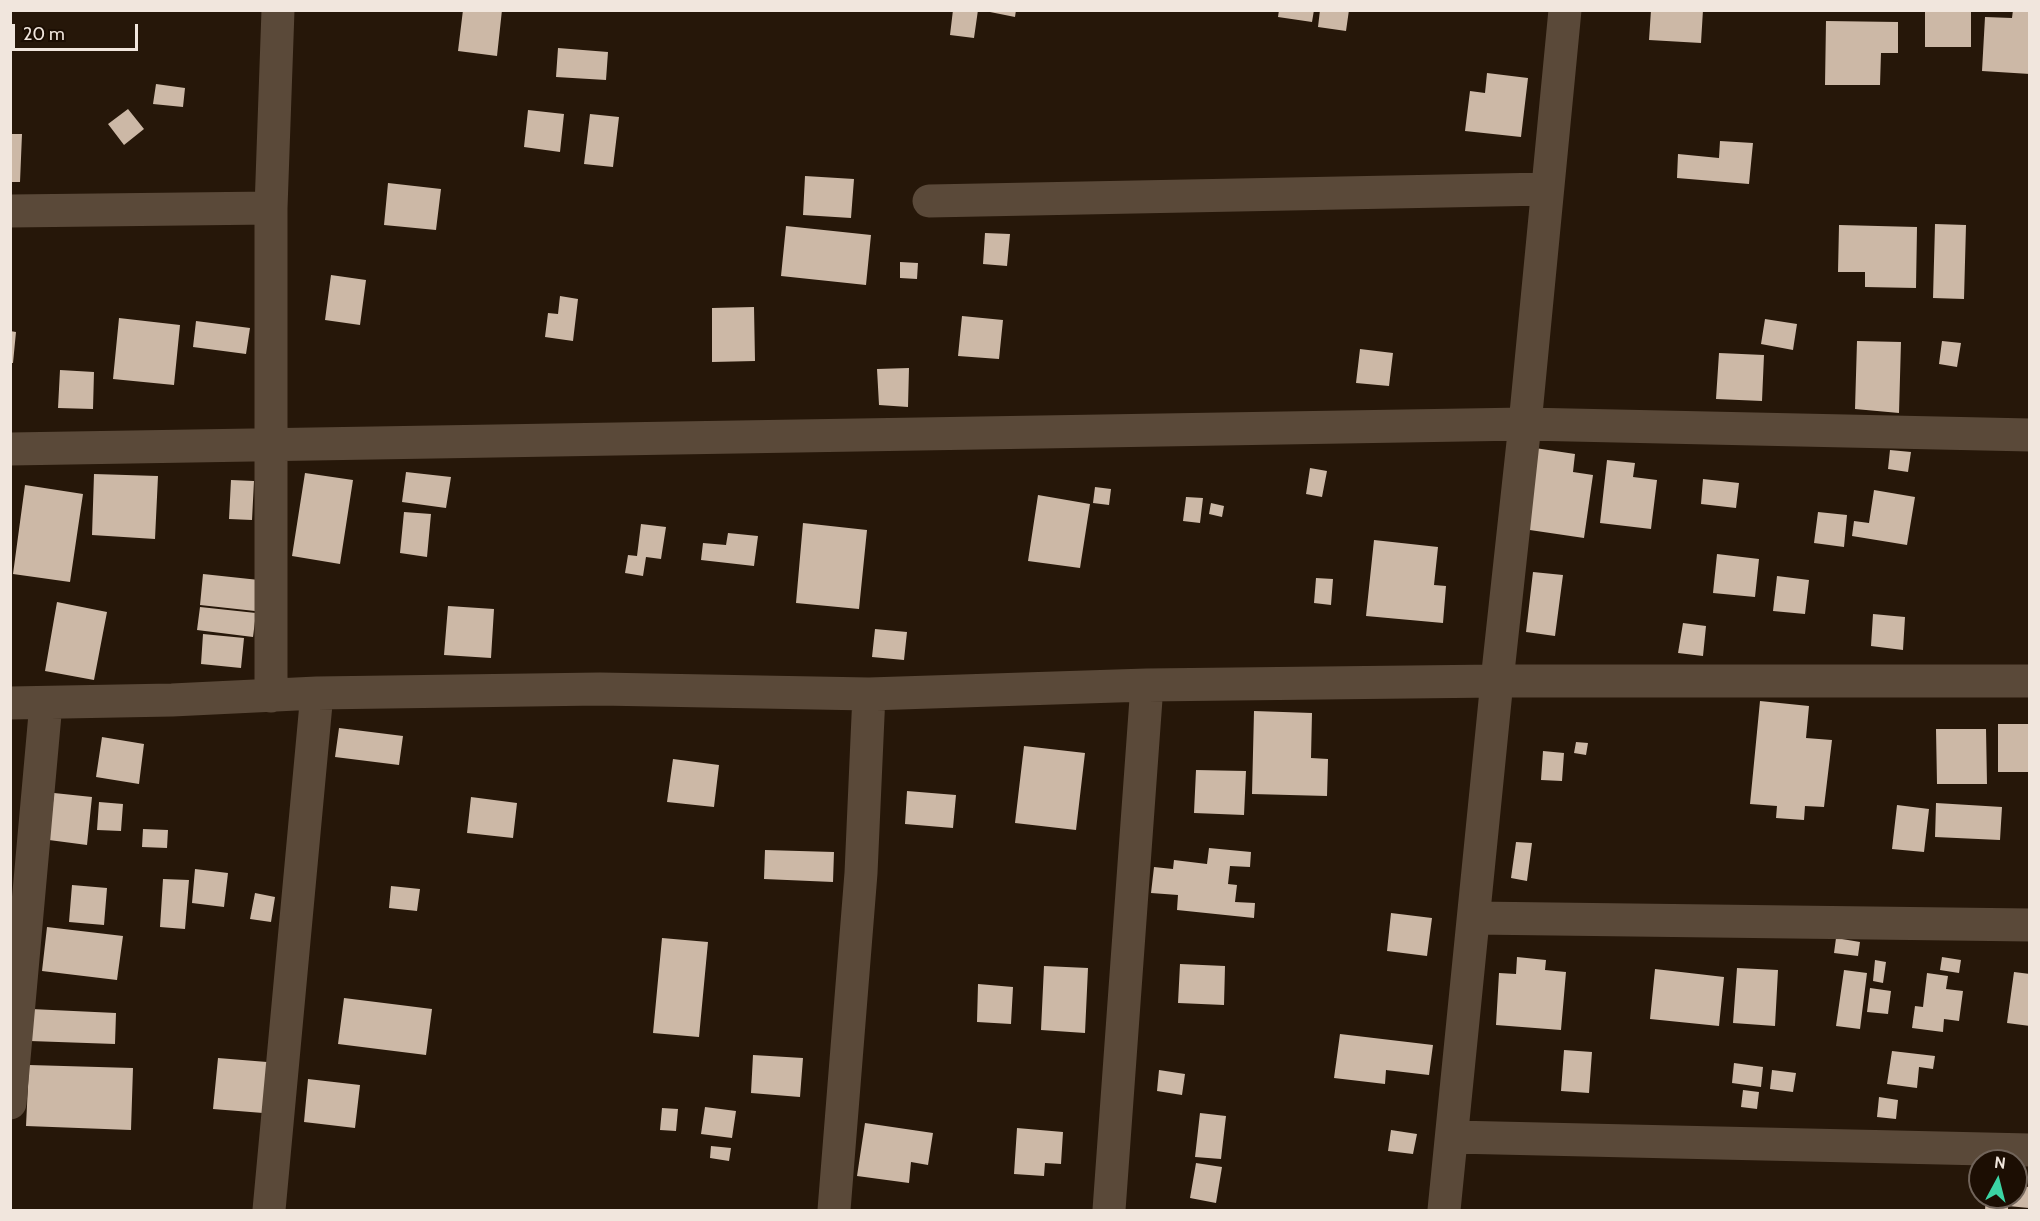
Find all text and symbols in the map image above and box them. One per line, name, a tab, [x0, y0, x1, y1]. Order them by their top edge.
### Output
scale bar	[15, 12, 141, 50]
text: 20 m	[23, 23, 65, 45]
north arrow	[1968, 1149, 2028, 1209]
text: N	[1993, 1153, 2007, 1173]

